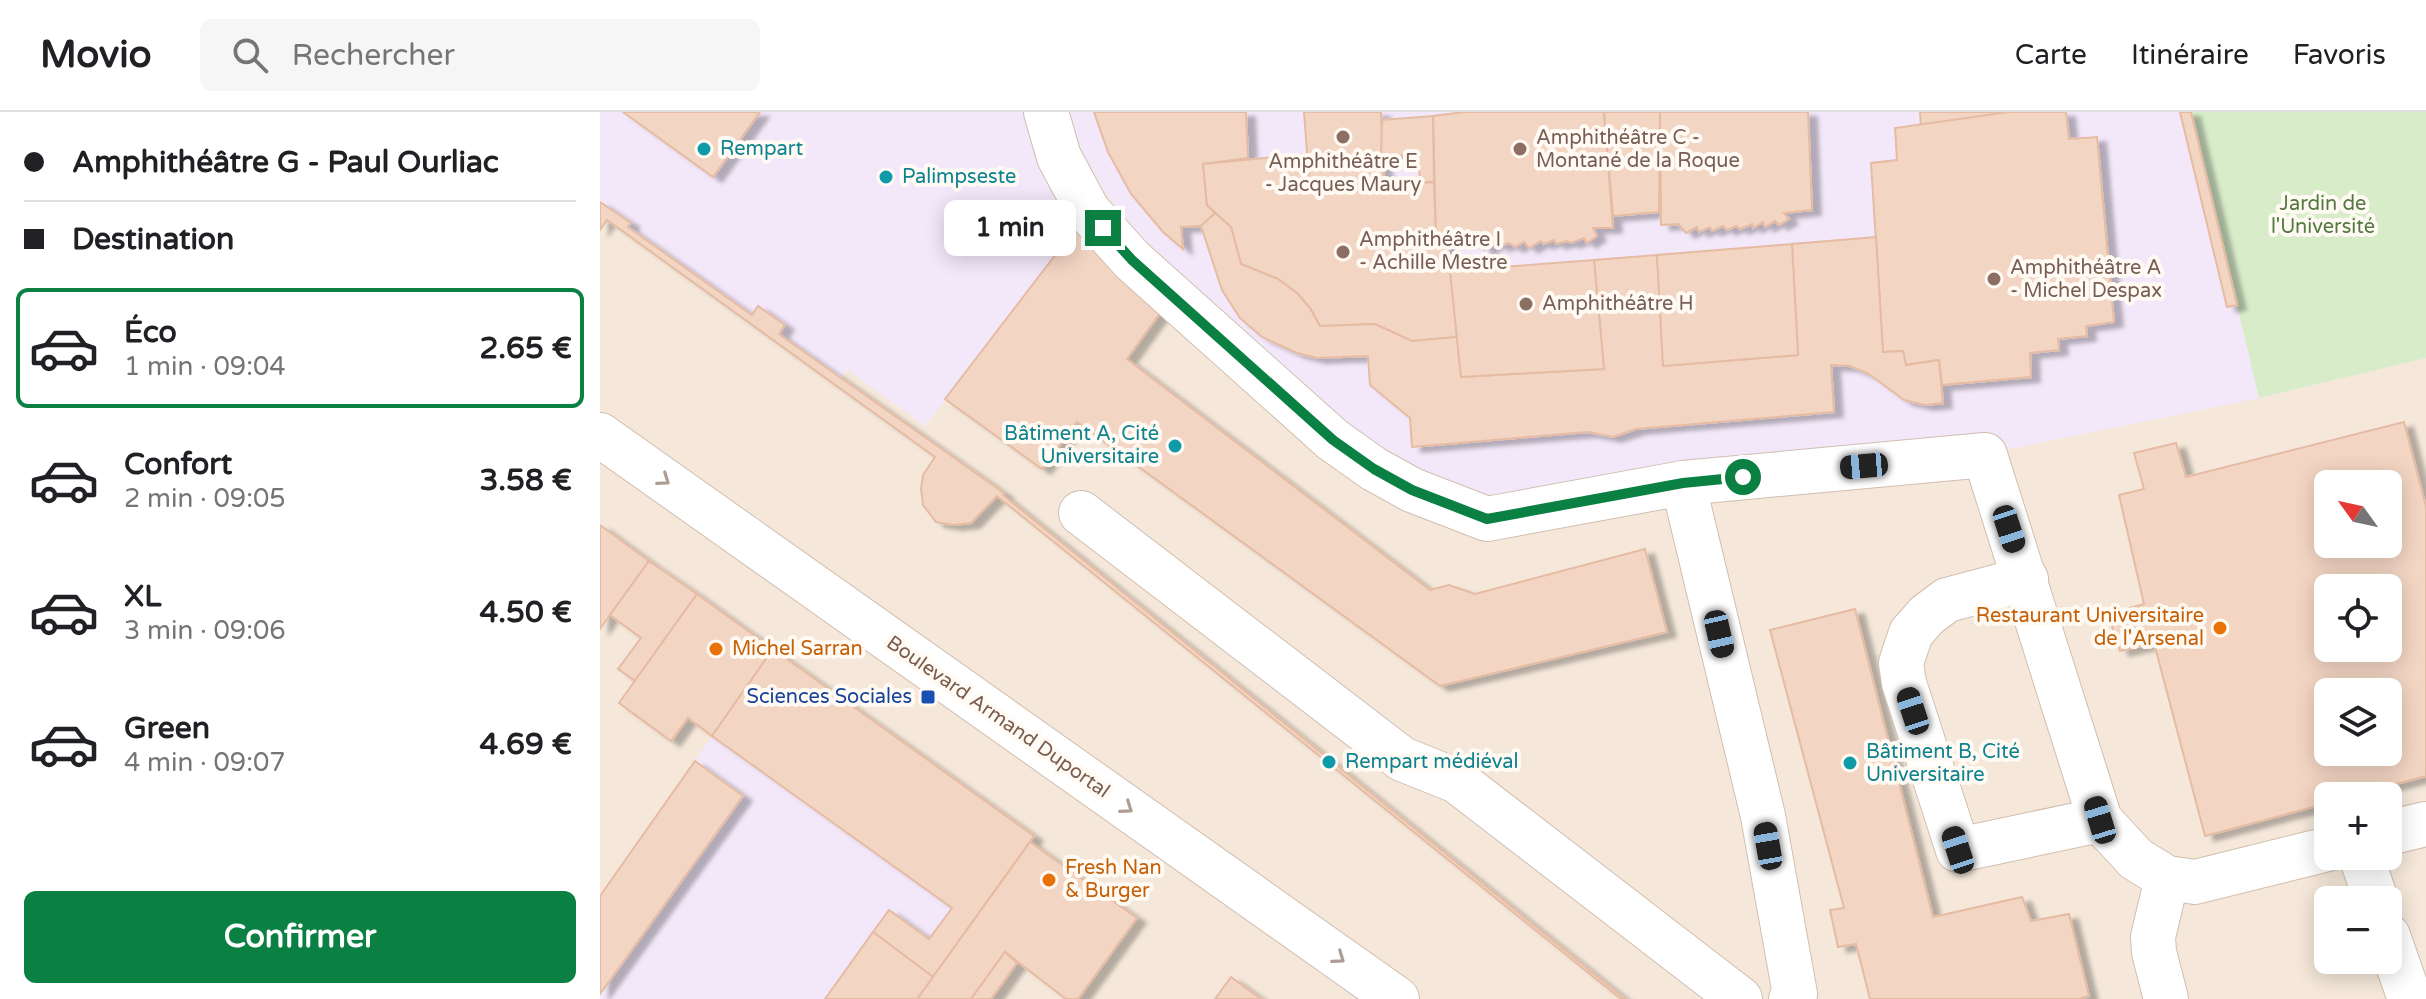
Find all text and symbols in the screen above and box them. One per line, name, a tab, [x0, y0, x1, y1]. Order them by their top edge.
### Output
search box	[200, 19, 760, 91]
text: Movio	[40, 32, 152, 78]
icon: search	[228, 33, 272, 77]
text: Rechercher	[292, 37, 455, 74]
text: Carte	[2015, 38, 2087, 72]
text: Itinéraire	[2131, 38, 2249, 72]
text: Favoris	[2293, 38, 2386, 72]
place label: Amphithéâtre C - Montané de la Roque	[1536, 126, 1740, 173]
marker: Amphithéâtre E - Jacques Maury	[1334, 128, 1352, 146]
place label: Rempart	[720, 137, 803, 161]
marker: Rempart	[695, 140, 713, 158]
marker: Amphithéâtre C - Montané de la Roque	[1511, 140, 1529, 158]
text: Amphithéâtre G - Paul Ourliac	[72, 144, 499, 181]
place label: Amphithéâtre E - Jacques Maury	[1265, 150, 1421, 197]
place label: Palimpseste	[902, 165, 1016, 189]
marker: Palimpseste	[877, 168, 895, 186]
park label: Jardin de l'Université	[2271, 192, 2375, 239]
callout: 1 min	[943, 200, 1075, 256]
route end	[1085, 210, 1121, 246]
text: 1 min	[975, 212, 1045, 243]
text: Destination	[72, 221, 234, 258]
place label: Amphithéâtre I - Achille Mestre	[1359, 228, 1508, 275]
marker: Amphithéâtre I - Achille Mestre	[1334, 243, 1352, 261]
place label: Amphithéâtre A - Michel Despax	[2010, 256, 2162, 303]
marker: Amphithéâtre A - Michel Despax	[1985, 270, 2003, 288]
place label: Amphithéâtre H	[1542, 292, 1694, 316]
marker: Amphithéâtre H	[1517, 295, 1535, 313]
icon: car	[28, 312, 100, 384]
text: Éco	[124, 314, 177, 351]
text: 2.65 €	[479, 330, 572, 367]
text: 1 min · 09:04	[124, 351, 286, 382]
place label: Bâtiment A, Cité Universitaire	[1004, 422, 1159, 469]
marker: Bâtiment A, Cité Universitaire	[1166, 437, 1184, 455]
icon: car	[28, 444, 100, 516]
text: Confort	[124, 446, 232, 483]
car	[1839, 452, 1889, 480]
route start	[1725, 459, 1761, 495]
text: 3.58 €	[479, 462, 572, 499]
one-way arrow	[655, 470, 669, 485]
north arrow	[2314, 470, 2402, 558]
map controls	[2314, 470, 2402, 974]
text: 2 min · 09:05	[124, 483, 286, 514]
car	[1990, 502, 2028, 556]
button: locate	[2314, 574, 2402, 662]
icon: car	[28, 576, 100, 648]
text: XL	[124, 578, 161, 615]
text: 4.50 €	[479, 594, 572, 631]
place label: Restaurant Universitaire de l'Arsenal	[1976, 604, 2204, 651]
car	[1702, 608, 1736, 660]
text: 3 min · 09:06	[124, 615, 286, 646]
marker: Restaurant Universitaire de l'Arsenal	[2211, 619, 2229, 637]
street label: Boulevard Armand Duportal	[882, 631, 1114, 803]
place label: Michel Sarran	[732, 637, 863, 661]
marker: Michel Sarran	[707, 640, 725, 658]
button: layers	[2314, 678, 2402, 766]
car	[1894, 684, 1932, 738]
place label: Sciences Sociales	[747, 685, 912, 709]
marker: Sciences Sociales	[919, 688, 937, 706]
icon: car	[28, 708, 100, 780]
text: Green	[124, 710, 210, 747]
text: 4.69 €	[479, 726, 572, 763]
place label: Bâtiment B, Cité Universitaire	[1866, 740, 2020, 787]
text: 4 min · 09:07	[124, 747, 286, 778]
place label: Rempart médiéval	[1345, 750, 1518, 774]
marker: Rempart médiéval	[1320, 753, 1338, 771]
marker: Bâtiment B, Cité Universitaire	[1841, 754, 1859, 772]
button: +	[2314, 782, 2402, 870]
car	[2082, 794, 2118, 846]
one-way arrow	[1118, 798, 1133, 813]
car	[1752, 820, 1784, 872]
car	[1939, 823, 1977, 877]
place label: Fresh Nan & Burger	[1065, 856, 1162, 903]
marker: Fresh Nan & Burger	[1040, 871, 1058, 889]
button: −	[2314, 886, 2402, 974]
button: Confirmer	[24, 891, 576, 983]
one-way arrow	[1331, 948, 1345, 963]

